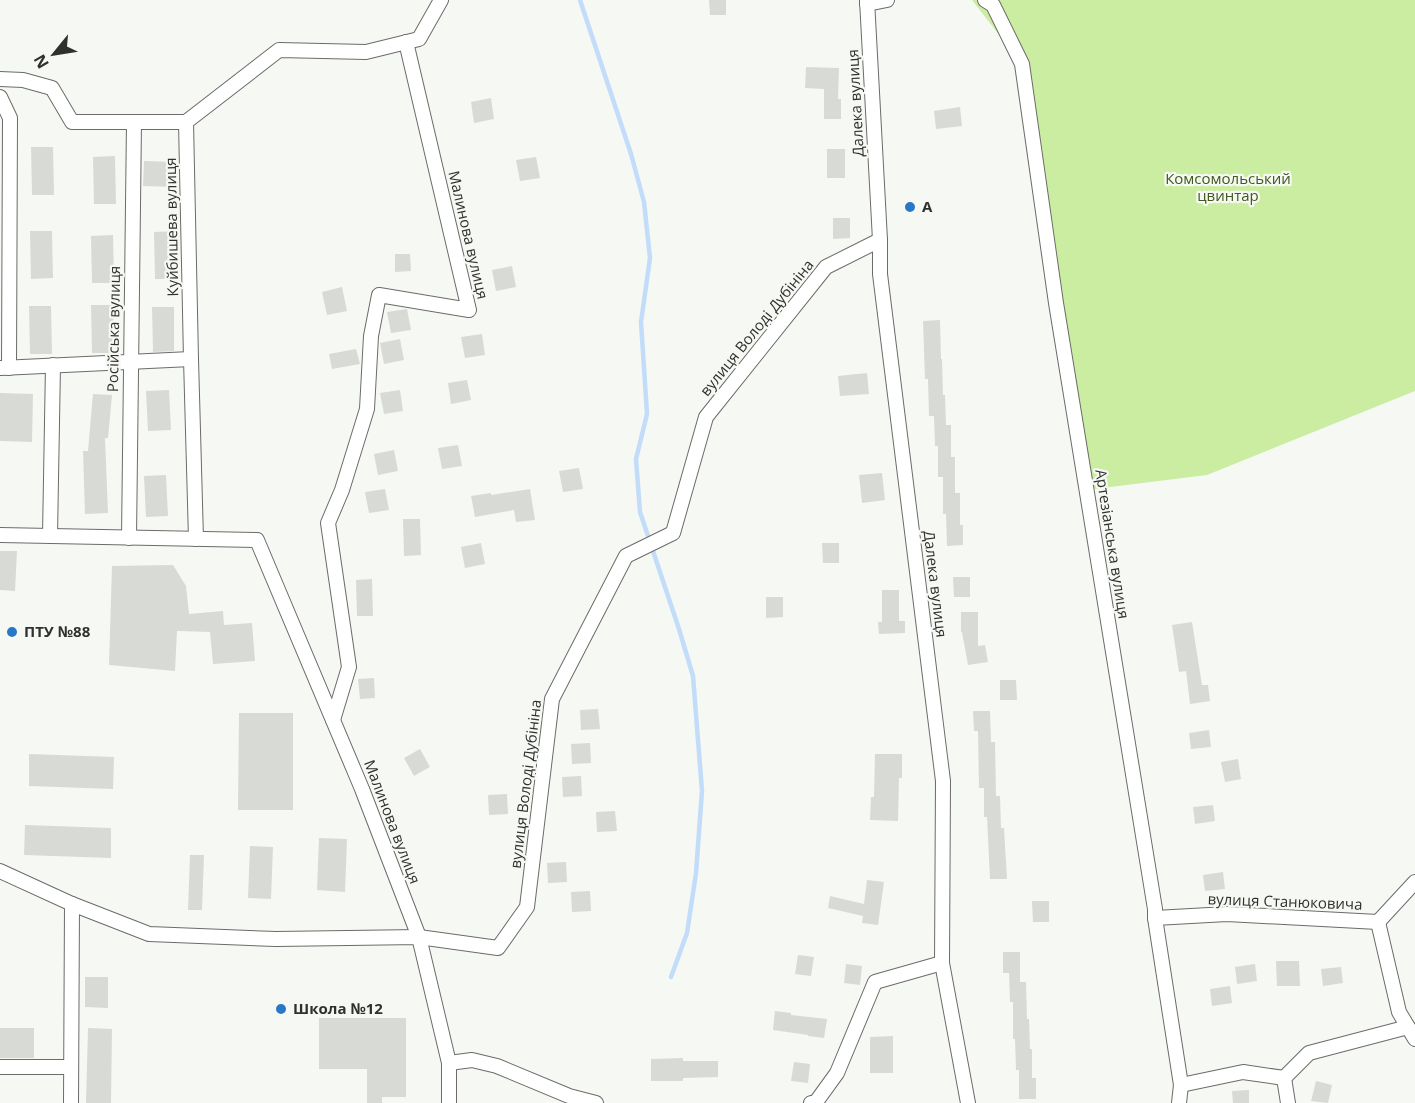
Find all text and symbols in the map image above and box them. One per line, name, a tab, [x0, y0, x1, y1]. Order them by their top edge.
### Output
north arrow	[24, 24, 84, 84]
street label: Далека вулиця	[842, 49, 868, 157]
text: N	[28, 50, 54, 73]
street label: Куйбишева вулиця	[160, 157, 182, 297]
park label: Комсомольський цвинтар	[1165, 168, 1291, 205]
street label: Малинова вулиця	[444, 169, 493, 301]
place label: А	[922, 196, 933, 216]
marker: А	[903, 200, 917, 214]
street label: вулиця Володі Дубініна	[695, 255, 818, 400]
street label: Російська вулиця	[102, 266, 124, 392]
street label: Артезіанська вулиця	[1091, 468, 1135, 620]
street label: Далека вулиця	[920, 529, 952, 638]
place label: ПТУ №88	[24, 621, 91, 641]
marker: ПТУ №88	[5, 625, 19, 639]
street label: вулиця Володі Дубініна	[505, 698, 545, 869]
street label: Малинова вулиця	[360, 757, 426, 886]
street label: вулиця Станюковича	[1207, 888, 1363, 914]
place label: Школа №12	[293, 998, 383, 1018]
marker: Школа №12	[274, 1002, 288, 1016]

